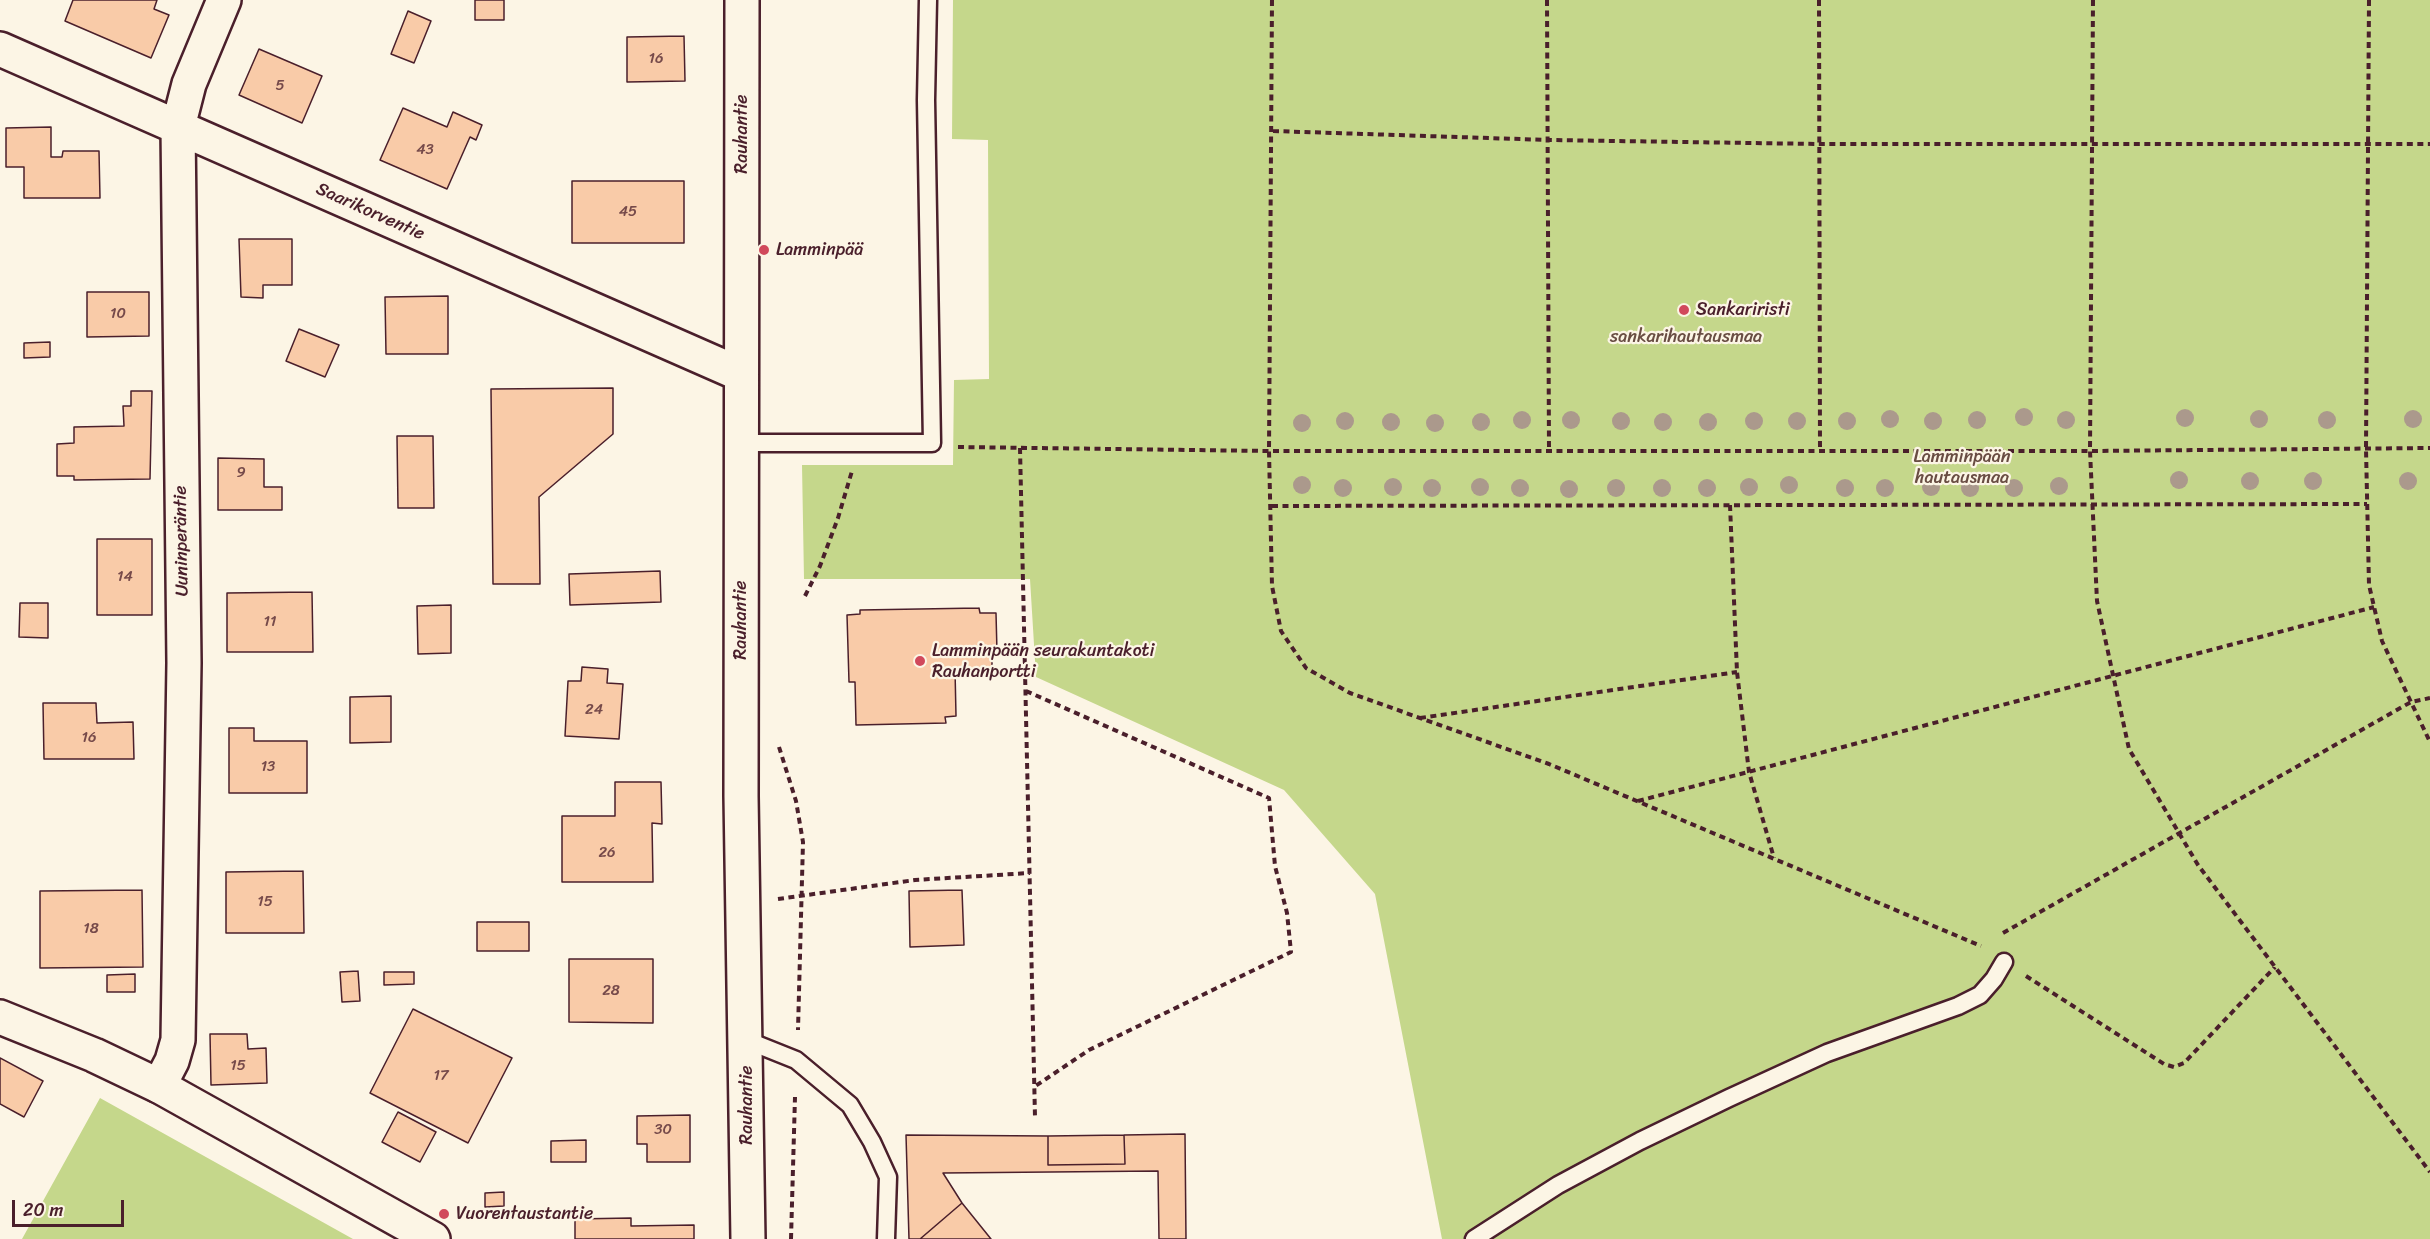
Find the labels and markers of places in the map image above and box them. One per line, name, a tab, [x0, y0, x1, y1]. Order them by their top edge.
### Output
place label: Lamminpää	[776, 239, 863, 261]
marker: Lamminpää	[757, 243, 771, 257]
place label: Sankariristi	[1696, 299, 1790, 321]
marker: Sankariristi	[1677, 303, 1691, 317]
place label: Lamminpään seurakuntakoti Rauhanportti	[932, 640, 1154, 682]
marker: Lamminpään seurakuntakoti Rauhanportti	[913, 654, 927, 668]
place label: Vuorentaustantie	[456, 1203, 593, 1225]
marker: Vuorentaustantie	[437, 1207, 451, 1221]

